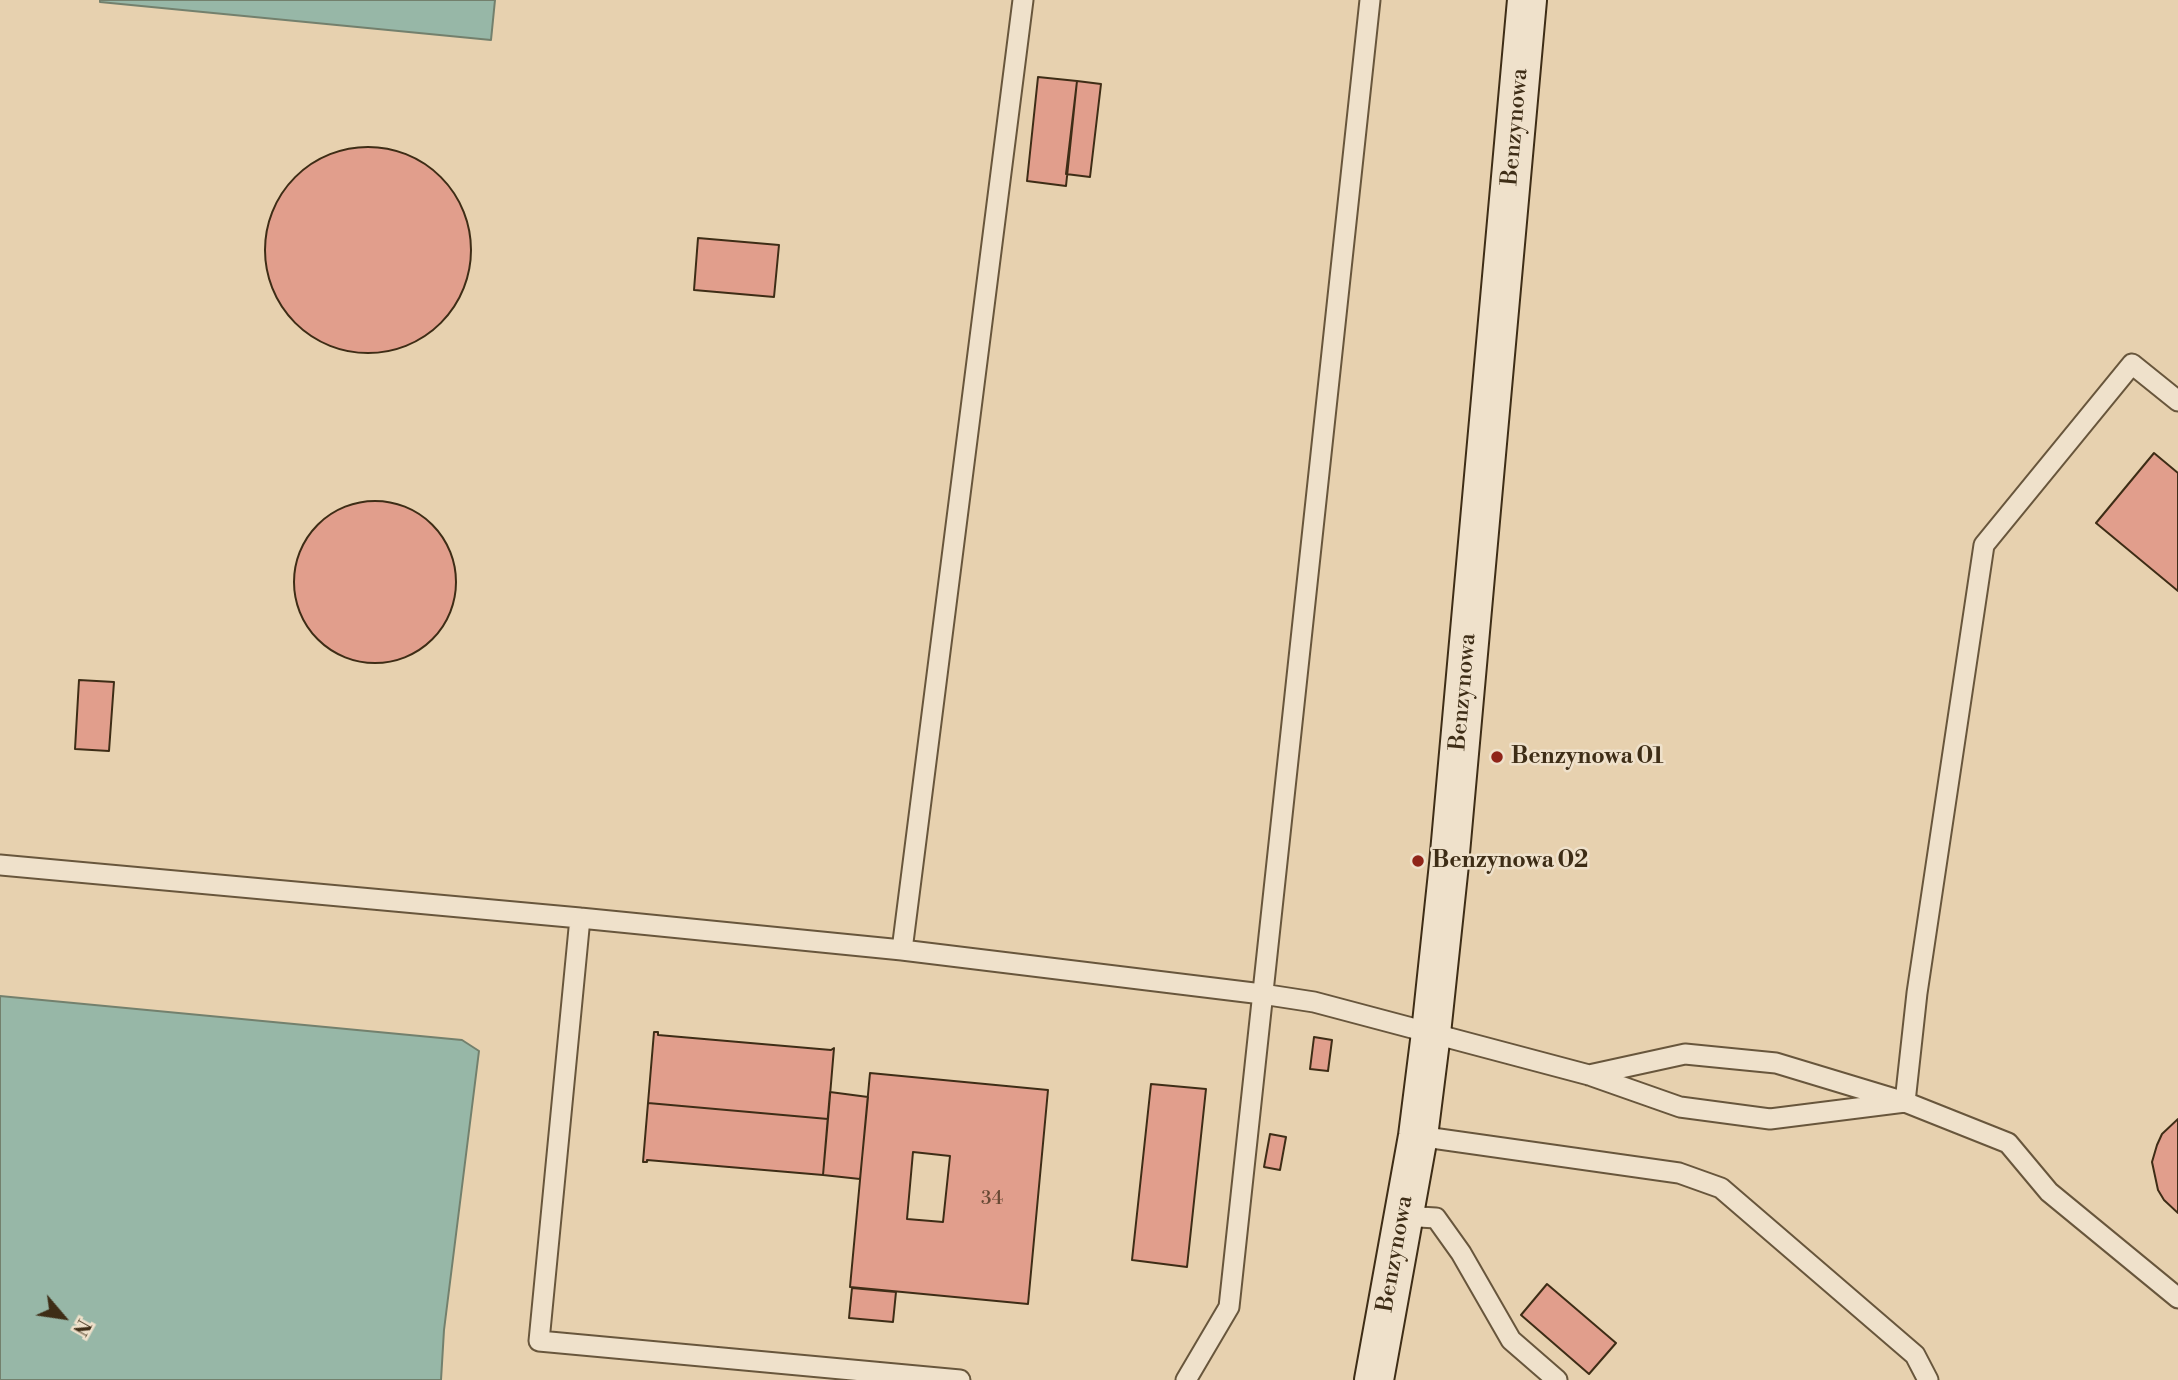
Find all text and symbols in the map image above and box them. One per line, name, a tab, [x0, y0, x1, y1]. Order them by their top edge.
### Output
street label: Benzynowa	[1497, 67, 1535, 187]
street label: Benzynowa	[1445, 632, 1483, 752]
place label: Benzynowa 01	[1511, 743, 1664, 771]
marker: Benzynowa 01	[1489, 749, 1505, 765]
place label: Benzynowa 02	[1432, 847, 1588, 875]
marker: Benzynowa 02	[1410, 853, 1426, 869]
house number: 34	[981, 1188, 1003, 1210]
street label: Benzynowa	[1372, 1194, 1420, 1314]
north arrow	[28, 1282, 98, 1352]
text: N	[67, 1315, 96, 1340]

